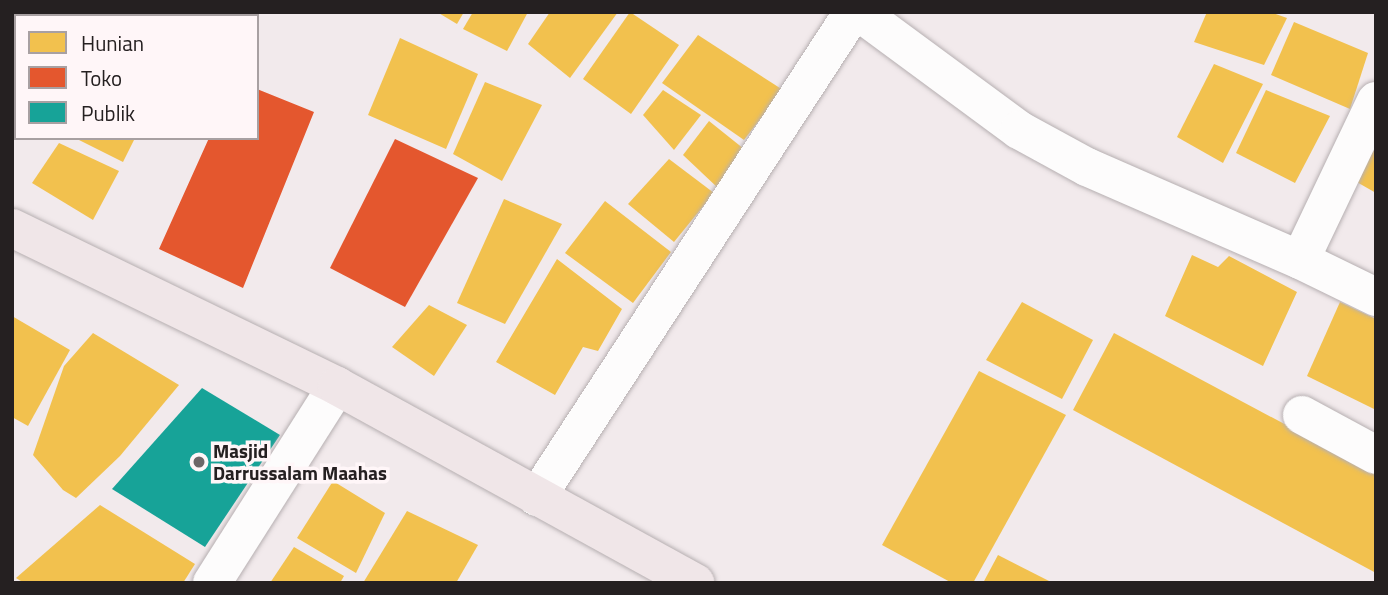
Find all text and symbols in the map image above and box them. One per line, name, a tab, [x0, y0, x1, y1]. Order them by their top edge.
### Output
legend	[14, 14, 259, 140]
text: Hunian	[81, 27, 144, 59]
text: Toko	[81, 62, 122, 94]
text: Publik	[81, 97, 135, 129]
place label: Masjid Darrussalam Maahas	[213, 440, 387, 484]
marker: Masjid Darrussalam Maahas	[191, 454, 207, 470]

